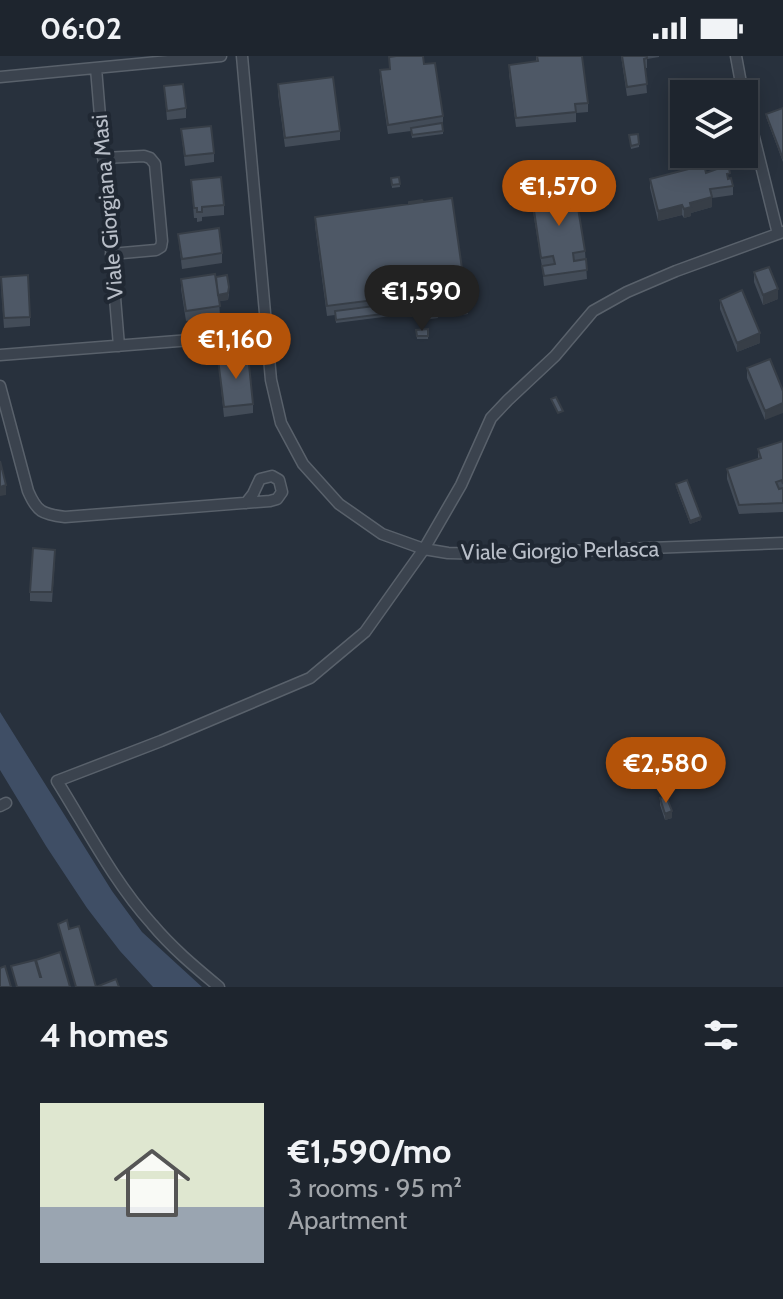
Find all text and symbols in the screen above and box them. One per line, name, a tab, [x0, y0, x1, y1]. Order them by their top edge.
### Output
text: 06:02	[40, 10, 122, 47]
map controls	[670, 80, 758, 168]
button: layers	[670, 80, 758, 168]
street label: Viale Giorgiana Masi	[86, 113, 129, 301]
pin: €1,570	[494, 160, 624, 228]
text: €1,570	[520, 170, 598, 202]
pin: €1,590	[357, 265, 487, 333]
text: €1,590	[382, 275, 462, 307]
pin: €1,160	[171, 313, 301, 381]
text: €1,160	[199, 323, 273, 355]
street label: Viale Giorgio Perlasca	[461, 535, 660, 566]
pin: €2,580	[601, 737, 731, 805]
text: €2,580	[624, 747, 708, 779]
icon: filters	[699, 1013, 743, 1057]
text: 4 homes	[40, 1014, 168, 1056]
text: €1,590/mo	[288, 1130, 451, 1172]
icon: home	[104, 1135, 200, 1231]
text: 3 rooms · 95 m²	[288, 1172, 462, 1204]
text: Apartment	[288, 1204, 407, 1236]

